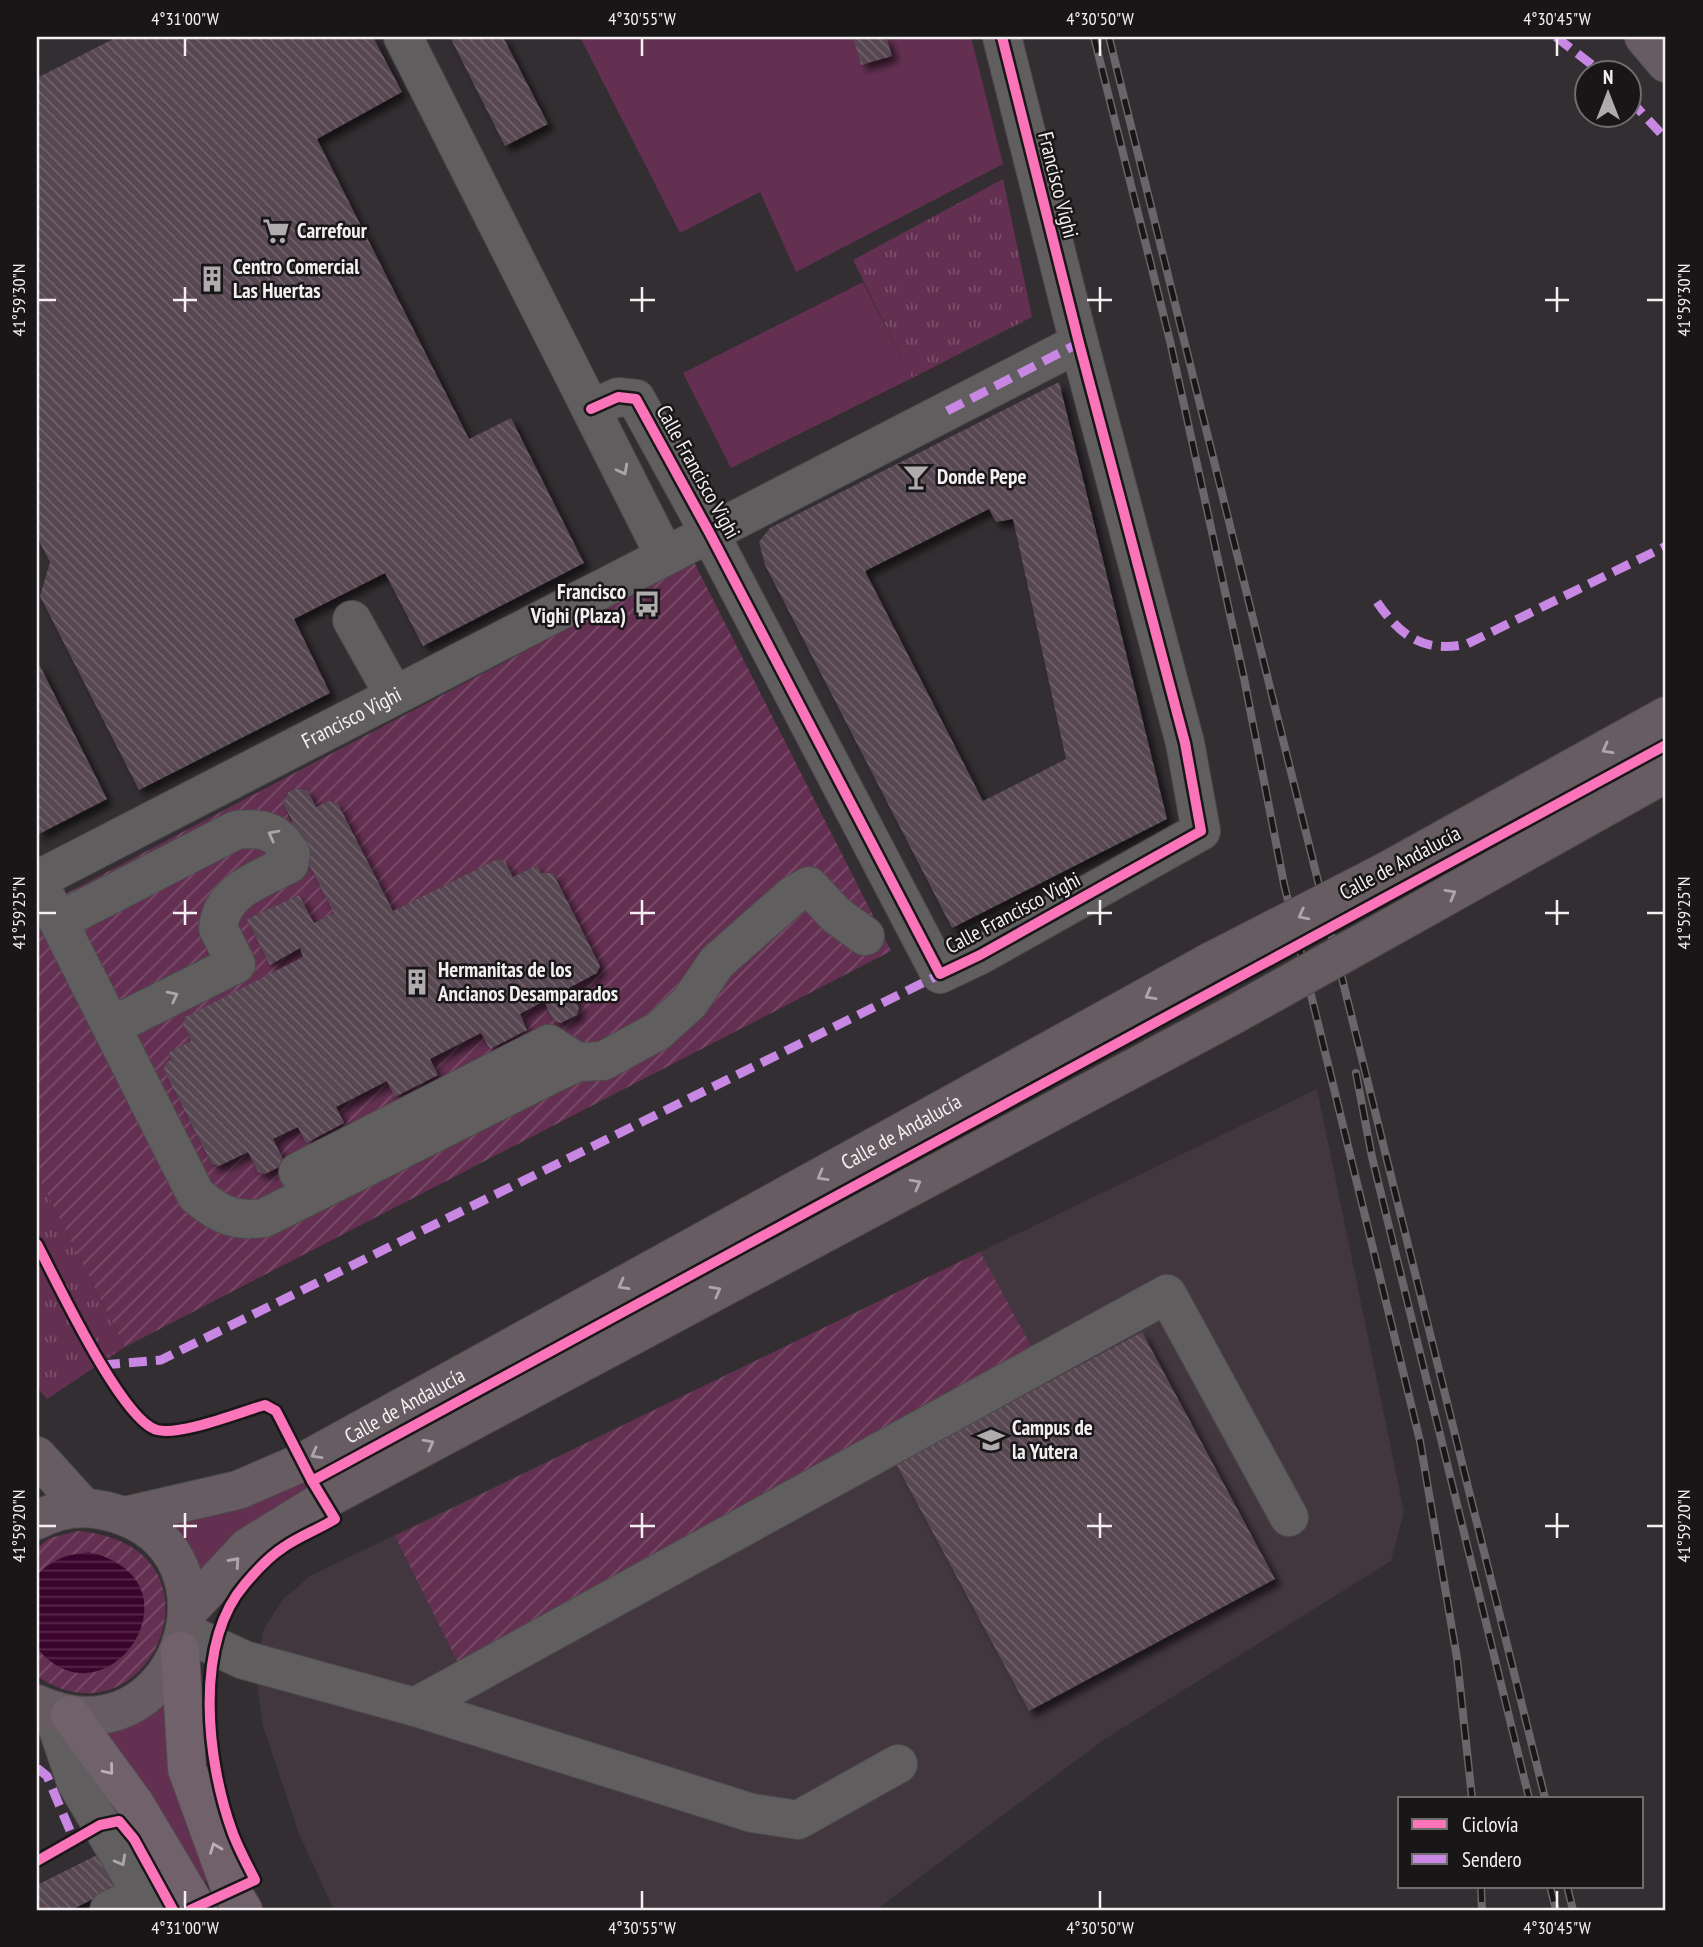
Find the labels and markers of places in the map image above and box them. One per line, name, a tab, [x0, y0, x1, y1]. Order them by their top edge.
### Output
supermarket icon: Carrefour	[261, 216, 291, 246]
place label: Carrefour	[297, 217, 368, 244]
place label: Centro Comercial Las Huertas	[233, 253, 360, 304]
building icon: Centro Comercial Las Huertas	[197, 264, 227, 294]
bar icon: Donde Pepe	[901, 462, 931, 492]
place label: Donde Pepe	[937, 463, 1026, 490]
place label: Francisco Vighi (Plaza)	[530, 578, 626, 629]
bus stop icon: Francisco Vighi (Plaza)	[632, 589, 662, 619]
place label: Hermanitas de los Ancianos Desamparados	[437, 956, 618, 1007]
building icon: Hermanitas de los Ancianos Desamparados	[402, 967, 432, 997]
place label: Campus de la Yutera	[1012, 1414, 1093, 1465]
school or university icon: Campus de la Yutera	[976, 1425, 1006, 1455]

